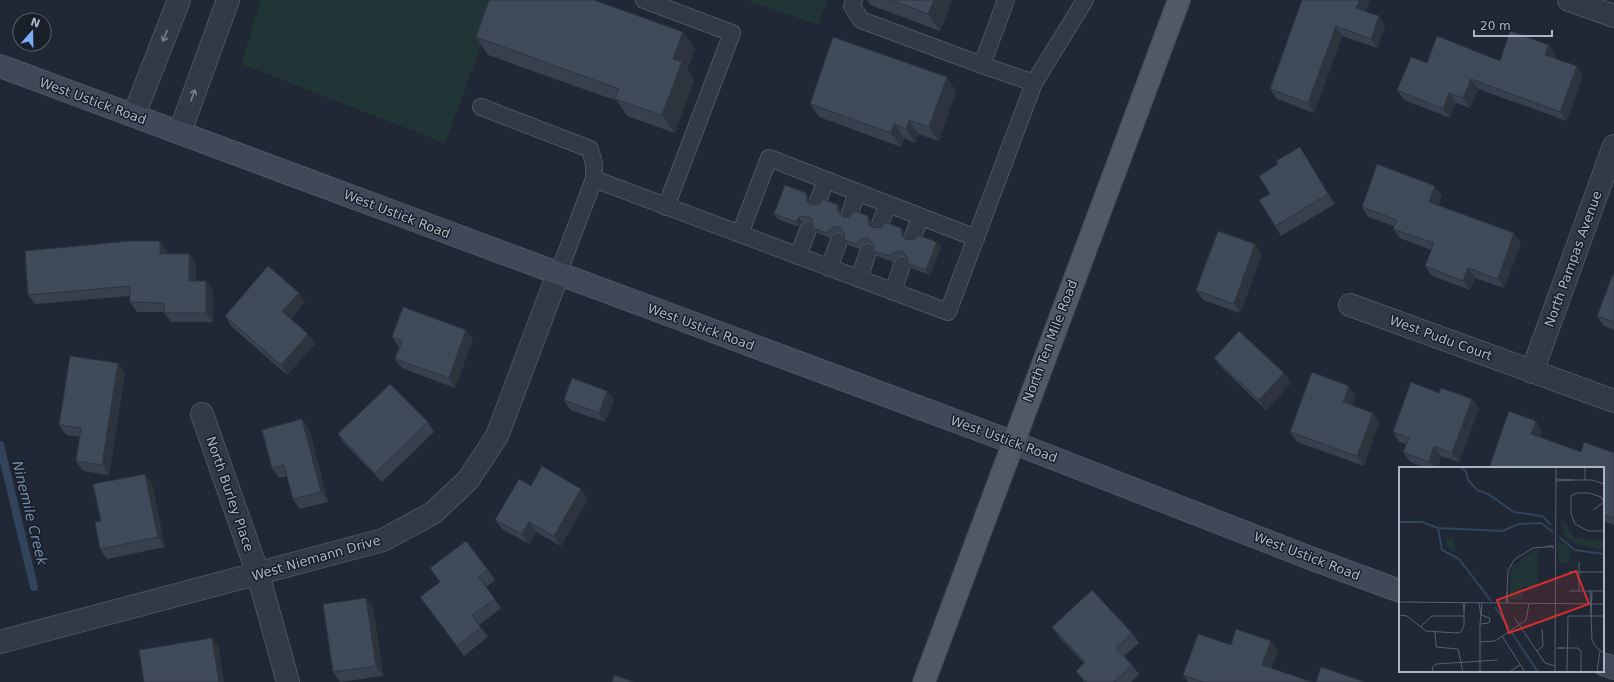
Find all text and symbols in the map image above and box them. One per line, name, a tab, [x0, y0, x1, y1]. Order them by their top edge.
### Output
north arrow	[12, 12, 52, 52]
scale bar	[1474, 12, 1552, 38]
text: N	[29, 15, 42, 31]
text: 20 m	[1480, 19, 1511, 33]
one-way arrow	[160, 30, 168, 42]
street label: West Ustick Road	[38, 75, 148, 127]
one-way arrow	[190, 89, 197, 102]
street label: West Ustick Road	[342, 187, 452, 241]
street label: North Pampas Avenue	[1541, 189, 1605, 329]
street label: North Ten Mile Road	[1020, 278, 1080, 404]
street label: West Ustick Road	[646, 301, 756, 353]
street label: West Pudu Court	[1388, 312, 1494, 364]
street label: West Ustick Road	[949, 413, 1059, 465]
street label: North Burley Place	[203, 434, 257, 554]
water label: Ninemile Creek	[9, 459, 51, 568]
inset map	[1399, 467, 1604, 672]
street label: West Ustick Road	[1252, 529, 1362, 583]
street label: West Niemann Drive	[250, 532, 382, 584]

